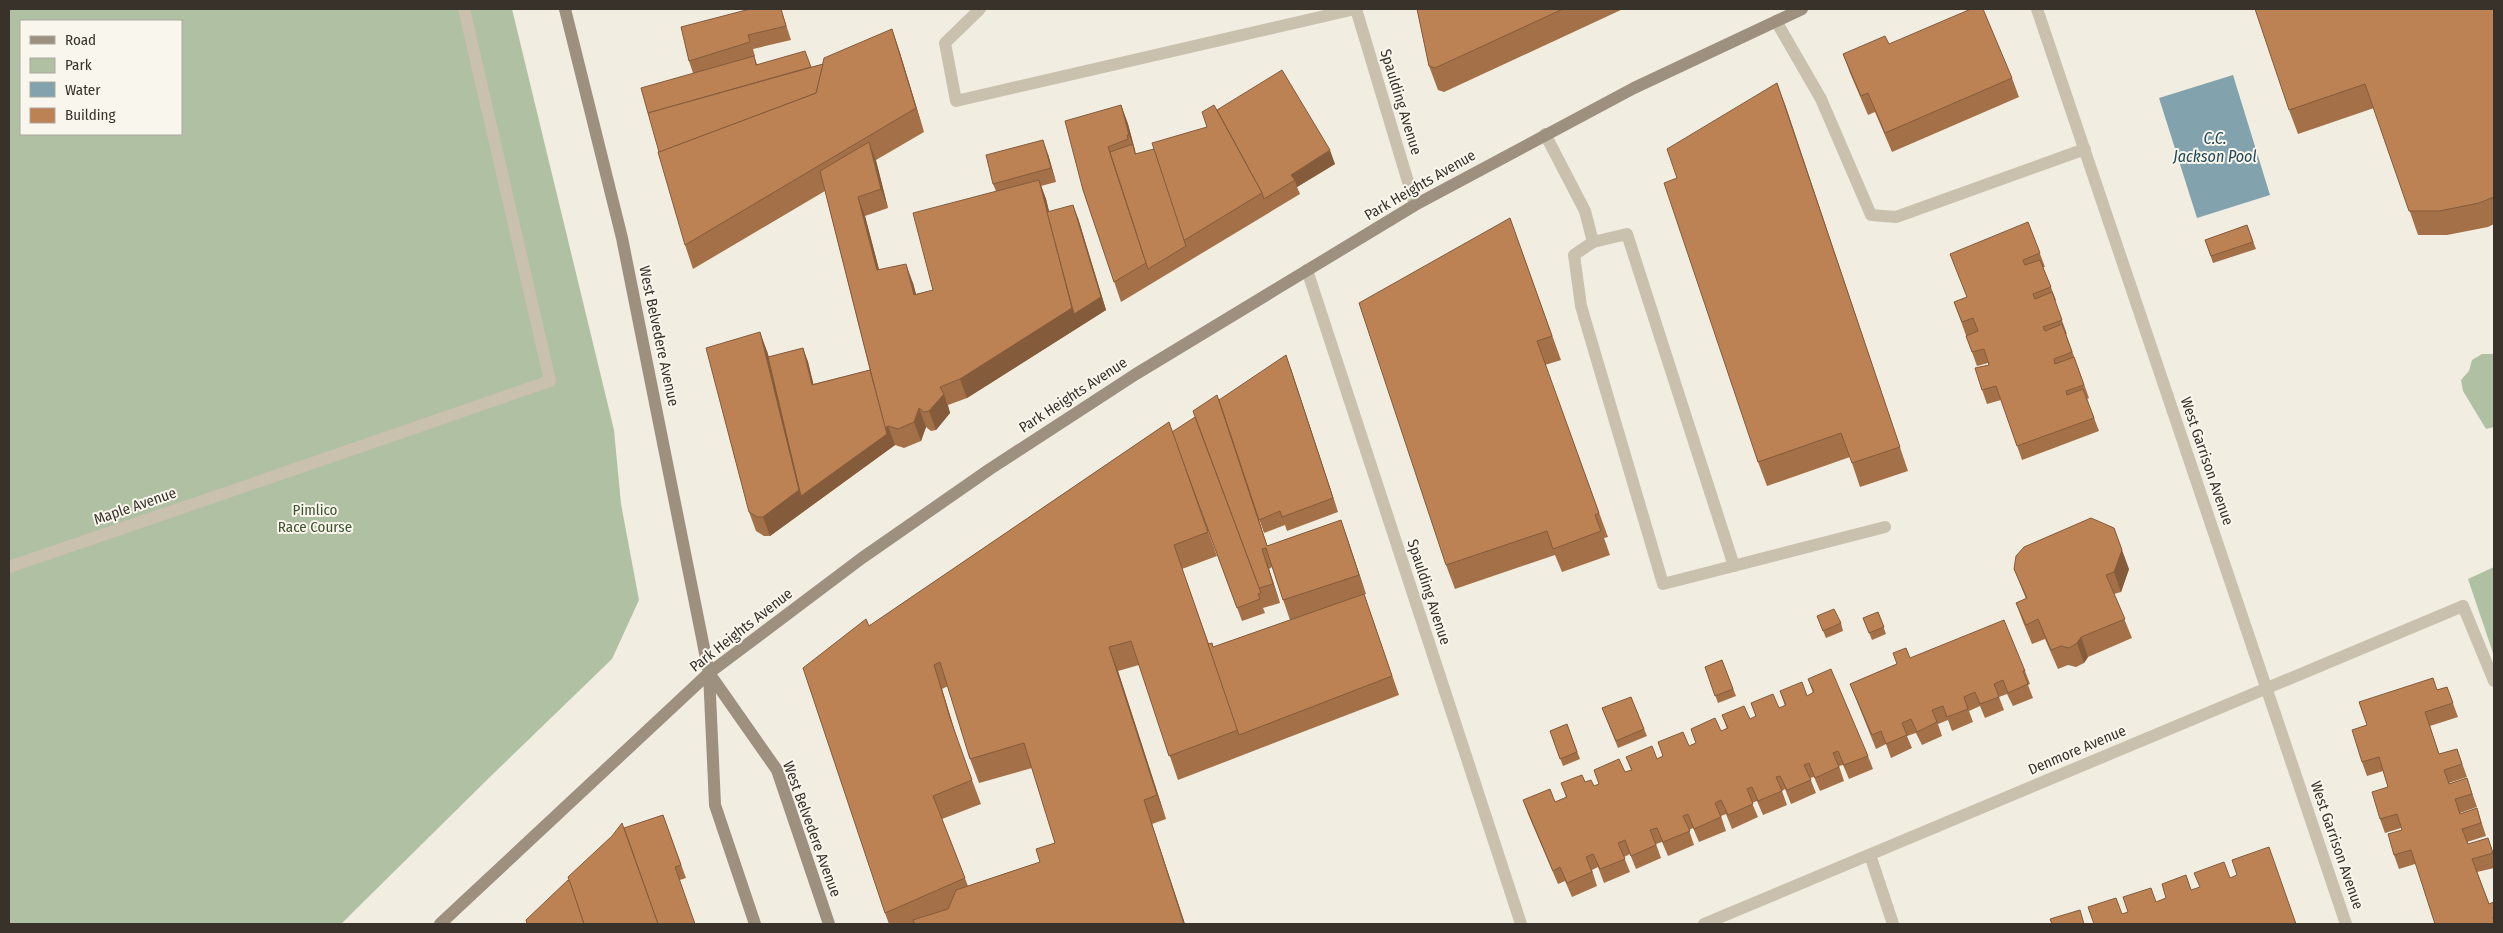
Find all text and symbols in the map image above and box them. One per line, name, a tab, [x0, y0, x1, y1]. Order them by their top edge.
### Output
legend	[20, 20, 182, 135]
text: Road	[65, 31, 96, 49]
street label: Spaulding Avenue	[1376, 47, 1426, 157]
text: Park	[65, 56, 92, 74]
text: Water	[65, 81, 101, 99]
text: Building	[65, 106, 116, 124]
water label: C.C. Jackson Pool	[2172, 129, 2257, 166]
street label: Park Heights Avenue	[1361, 146, 1479, 224]
street label: West Belvedere Avenue	[635, 264, 683, 408]
street label: Park Heights Avenue	[1016, 353, 1130, 437]
street label: West Garrison Avenue	[2177, 395, 2237, 527]
street label: Maple Avenue	[91, 484, 179, 528]
park label: Pimlico Race Course	[278, 501, 352, 536]
street label: Spaulding Avenue	[1403, 537, 1455, 647]
street label: Park Heights Avenue	[686, 584, 796, 676]
street label: Denmore Avenue	[2025, 721, 2129, 779]
street label: West Belvedere Avenue	[779, 759, 845, 899]
street label: West Garrison Avenue	[2307, 779, 2367, 911]

